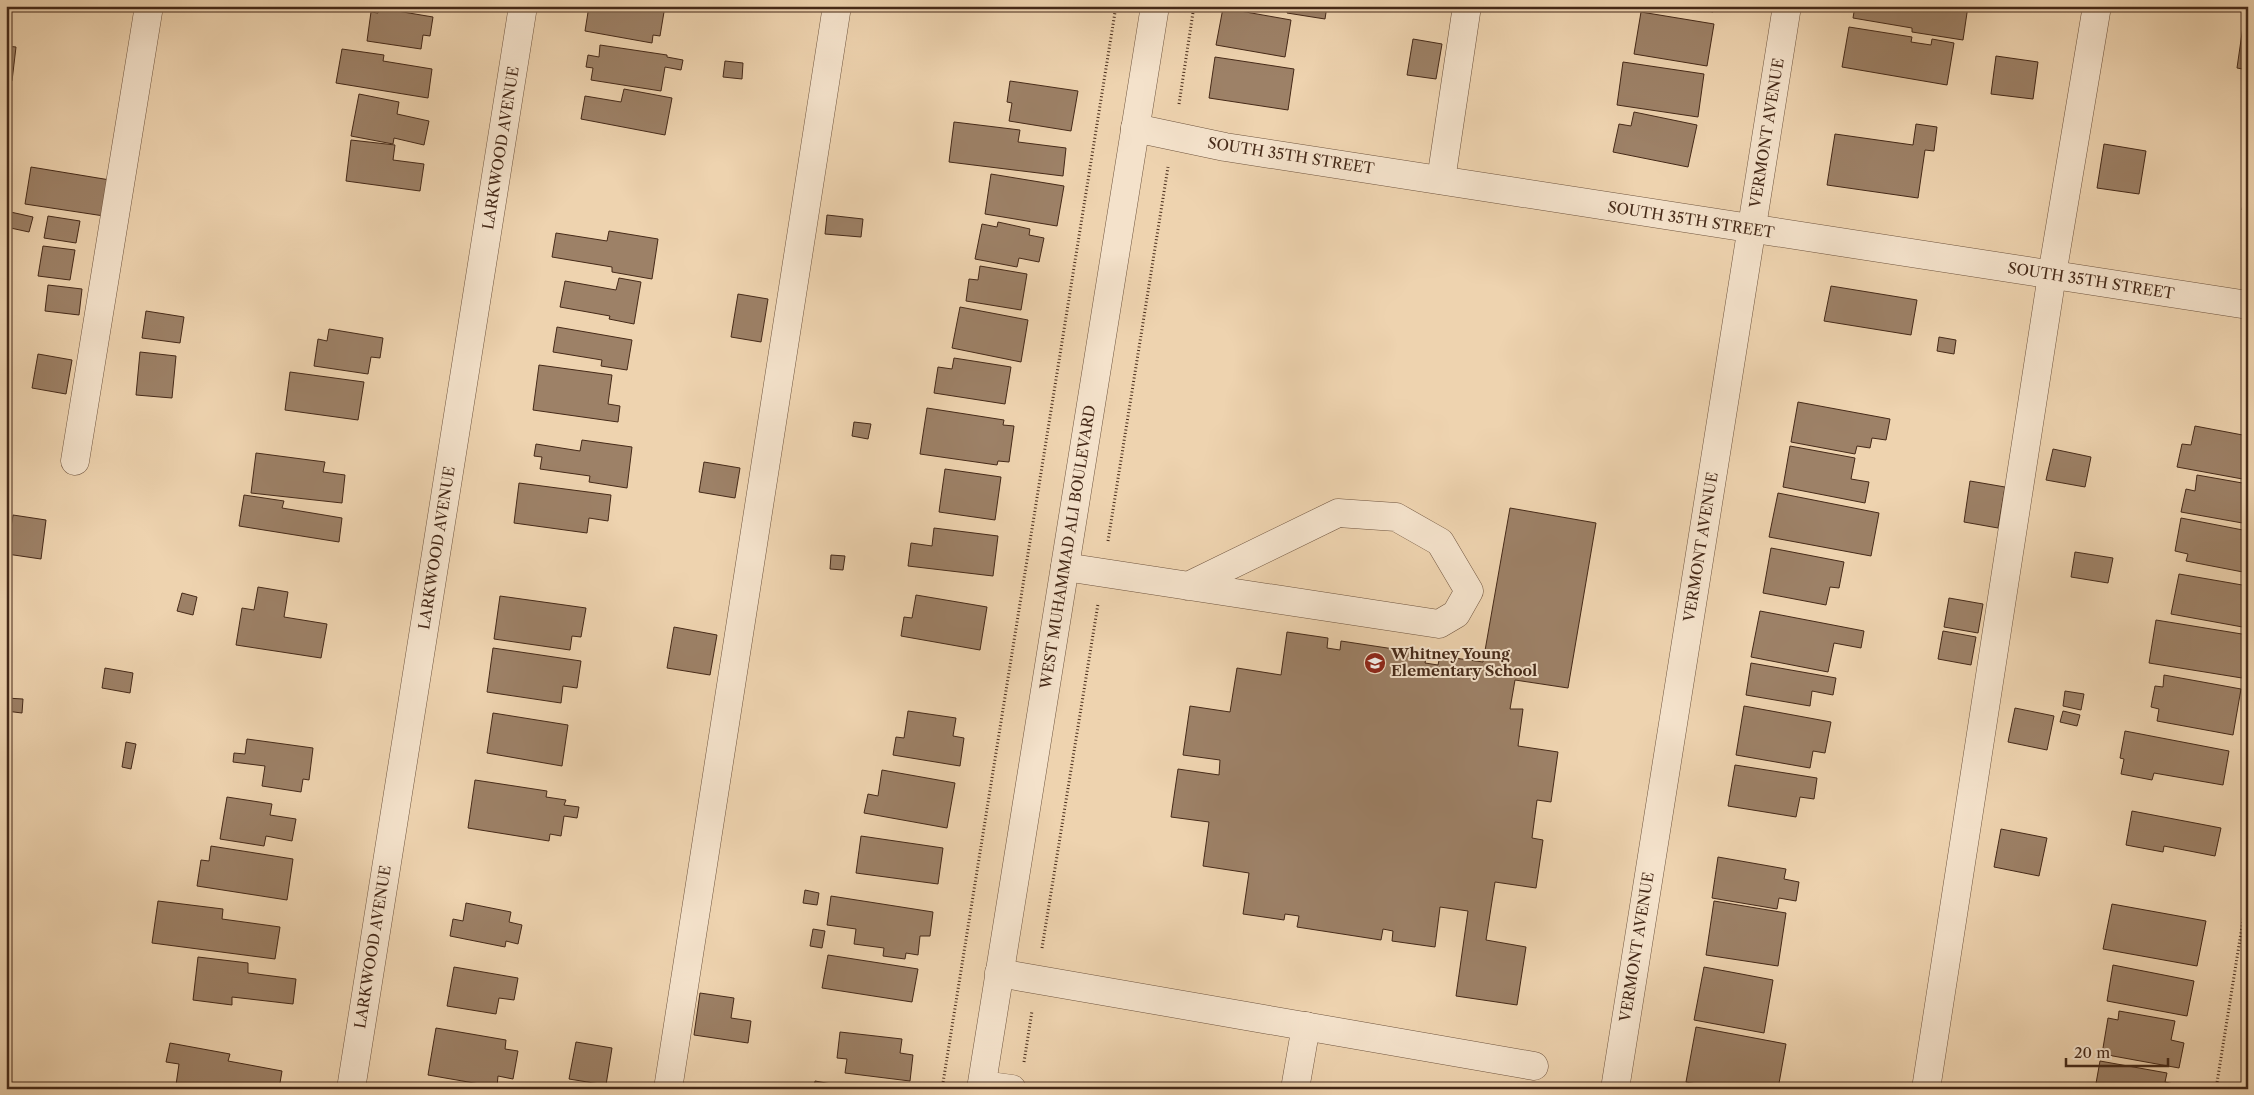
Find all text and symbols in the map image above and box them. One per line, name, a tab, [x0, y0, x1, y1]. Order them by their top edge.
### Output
street label: VERMONT AVENUE	[1745, 57, 1788, 210]
street label: LARKWOOD AVENUE	[478, 65, 523, 231]
street label: SOUTH 35TH STREET	[1206, 133, 1377, 178]
street label: SOUTH 35TH STREET	[1606, 197, 1777, 242]
street label: SOUTH 35TH STREET	[2006, 258, 2177, 303]
street label: WEST MUHAMMAD ALI BOULEVARD	[1035, 404, 1099, 691]
street label: LARKWOOD AVENUE	[414, 465, 459, 631]
street label: VERMONT AVENUE	[1679, 471, 1722, 624]
place label: Whitney Young Elementary School	[1390, 644, 1537, 680]
school or university icon: Whitney Young Elementary School	[1363, 651, 1387, 675]
street label: LARKWOOD AVENUE	[350, 864, 395, 1030]
street label: VERMONT AVENUE	[1615, 871, 1658, 1024]
scale bar	[2066, 1035, 2169, 1067]
text: 20 m	[2074, 1043, 2110, 1062]

